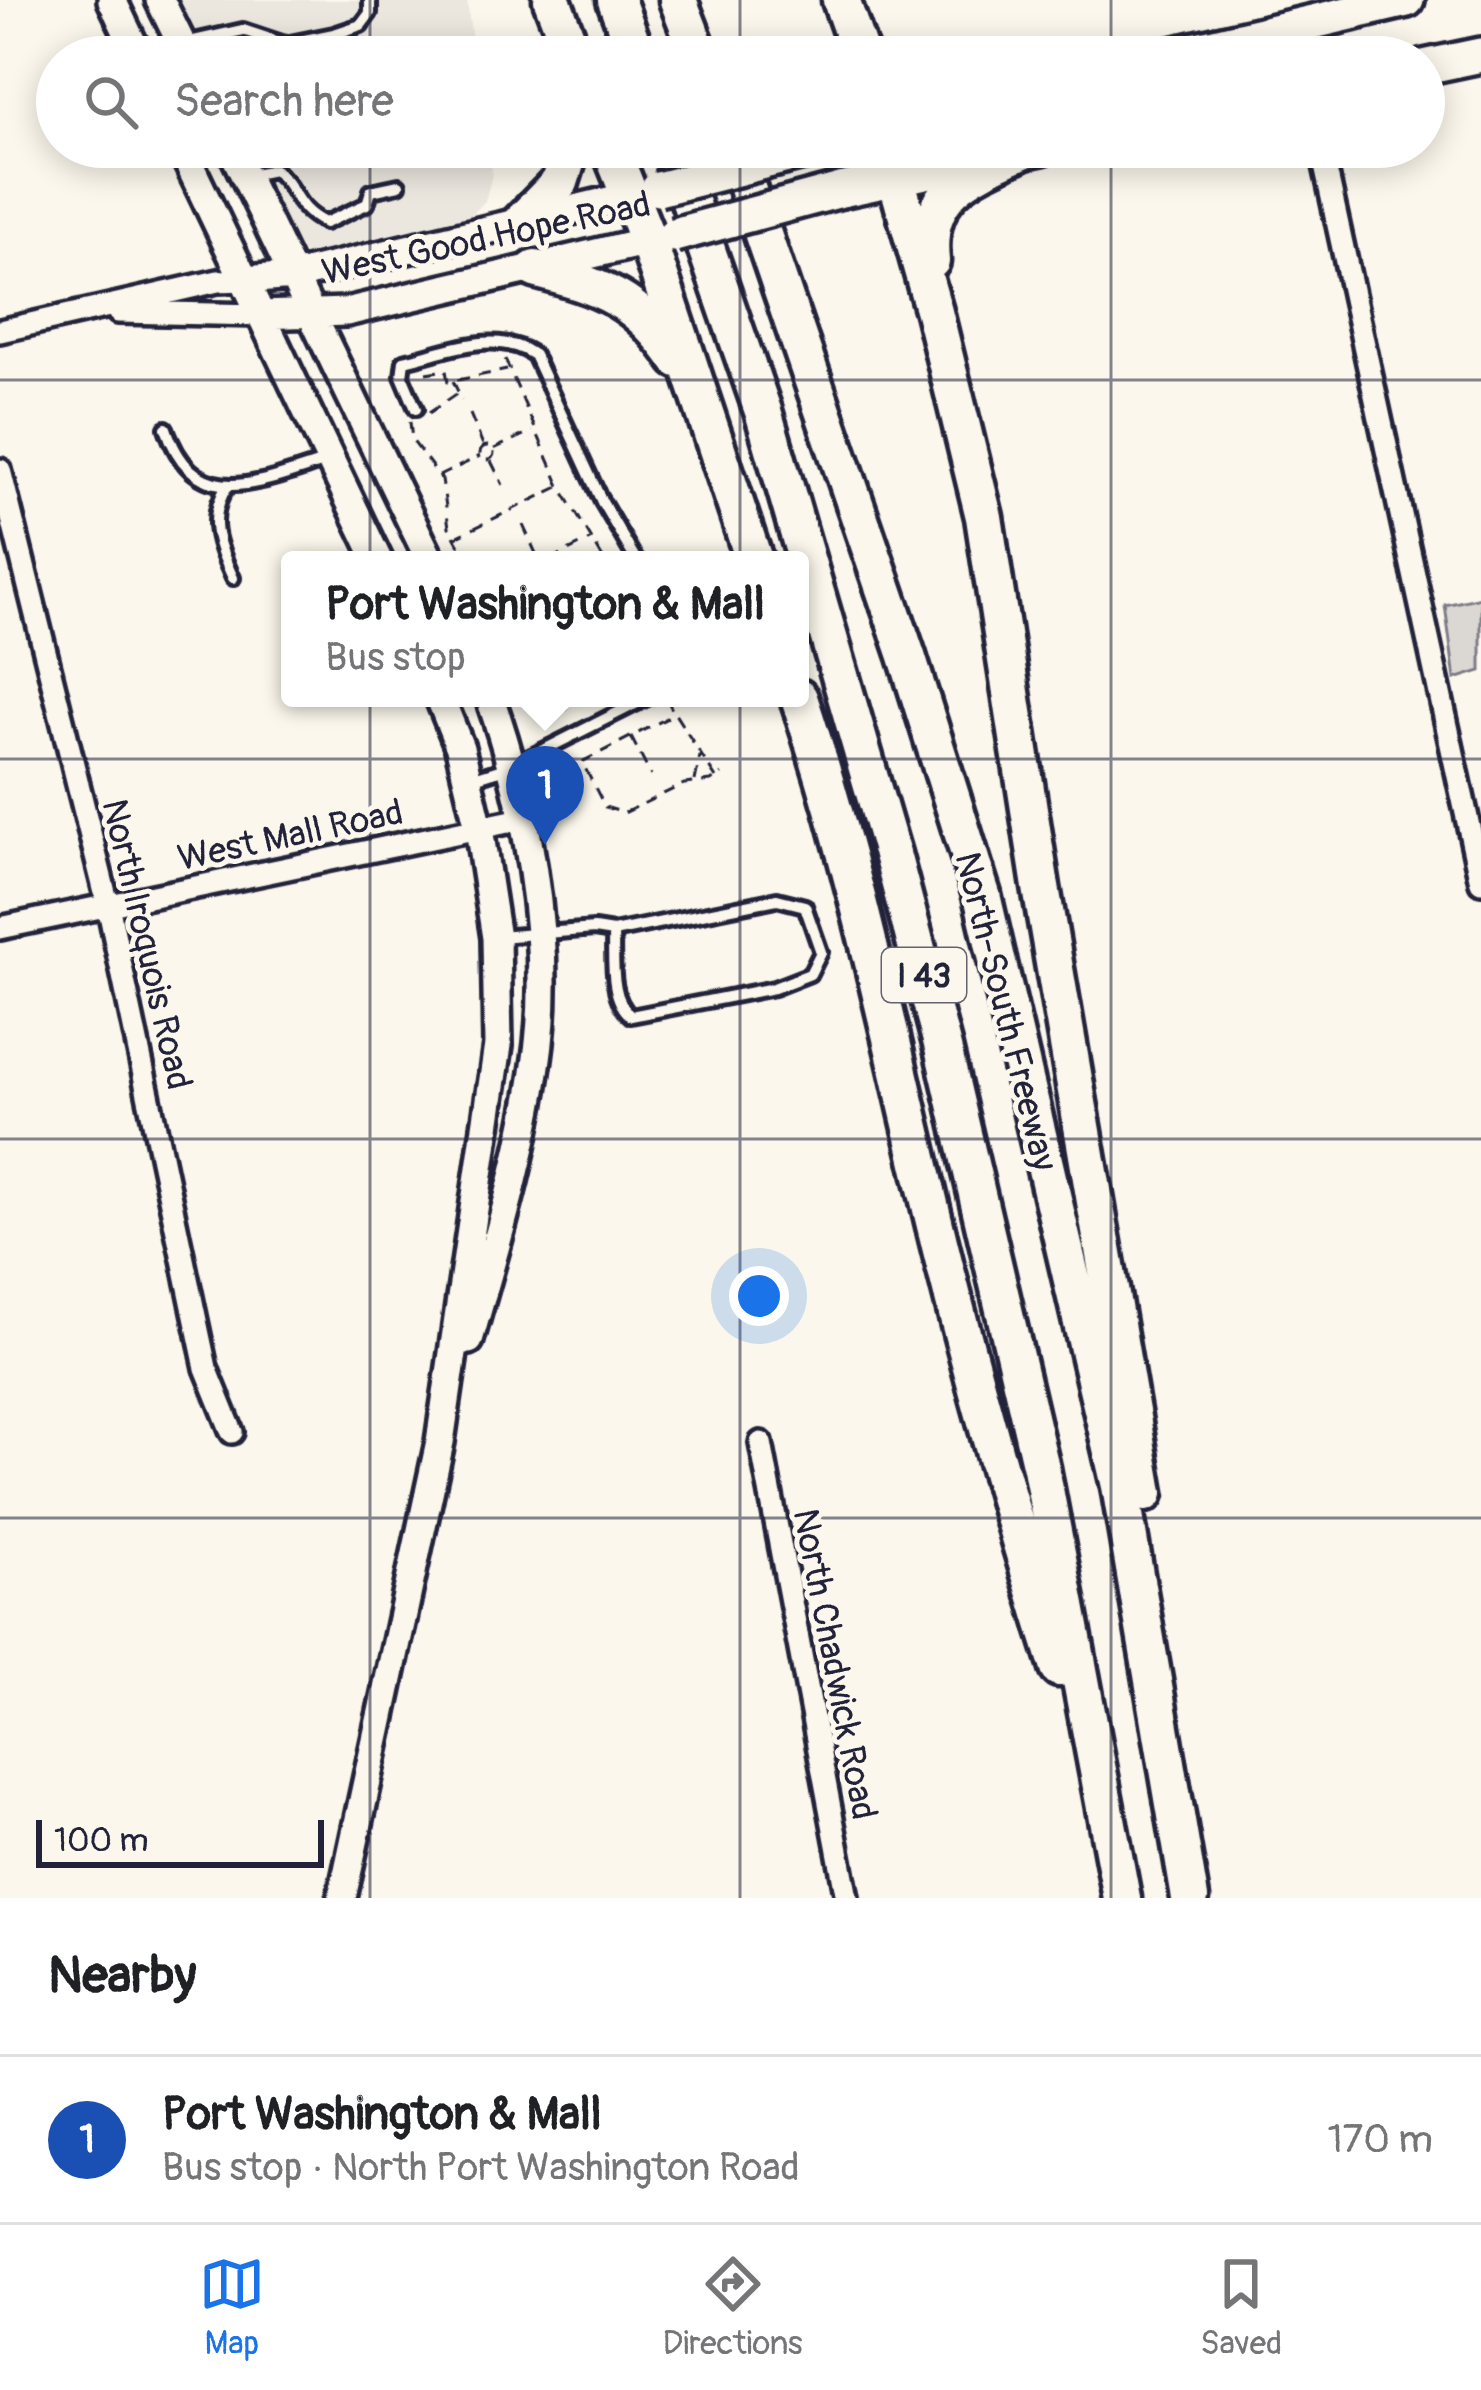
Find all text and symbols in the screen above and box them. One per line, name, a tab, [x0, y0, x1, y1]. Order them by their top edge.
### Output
search box	[36, 36, 1445, 168]
icon: search	[78, 69, 144, 135]
text: Search here	[174, 74, 394, 130]
street label: West Good Hope Road	[318, 182, 655, 295]
popup	[281, 551, 809, 707]
text: Port Washington & Mall	[325, 577, 765, 633]
text: Bus stop	[325, 633, 466, 682]
pin: 1	[506, 746, 584, 845]
street label: West Mall Road	[174, 790, 407, 881]
street label: North Iroquois Road	[91, 795, 202, 1094]
street label: North-South Freeway	[944, 847, 1067, 1175]
road number: I 43	[882, 948, 966, 1002]
your location	[729, 1266, 789, 1326]
street label: North Chadwick Road	[782, 1505, 887, 1823]
scale bar	[36, 1814, 324, 1867]
text: 100 m	[54, 1820, 148, 1861]
text: Nearby	[48, 1944, 196, 2008]
text: Port Washington & Mall	[162, 2087, 601, 2143]
text: 1	[79, 2115, 95, 2164]
text: 170 m	[1327, 2115, 1433, 2164]
text: Bus stop · North Port Washington Road	[162, 2143, 800, 2192]
tab: Map	[199, 2251, 265, 2364]
tab: Directions	[663, 2251, 803, 2364]
tab: Saved	[1200, 2251, 1282, 2364]

